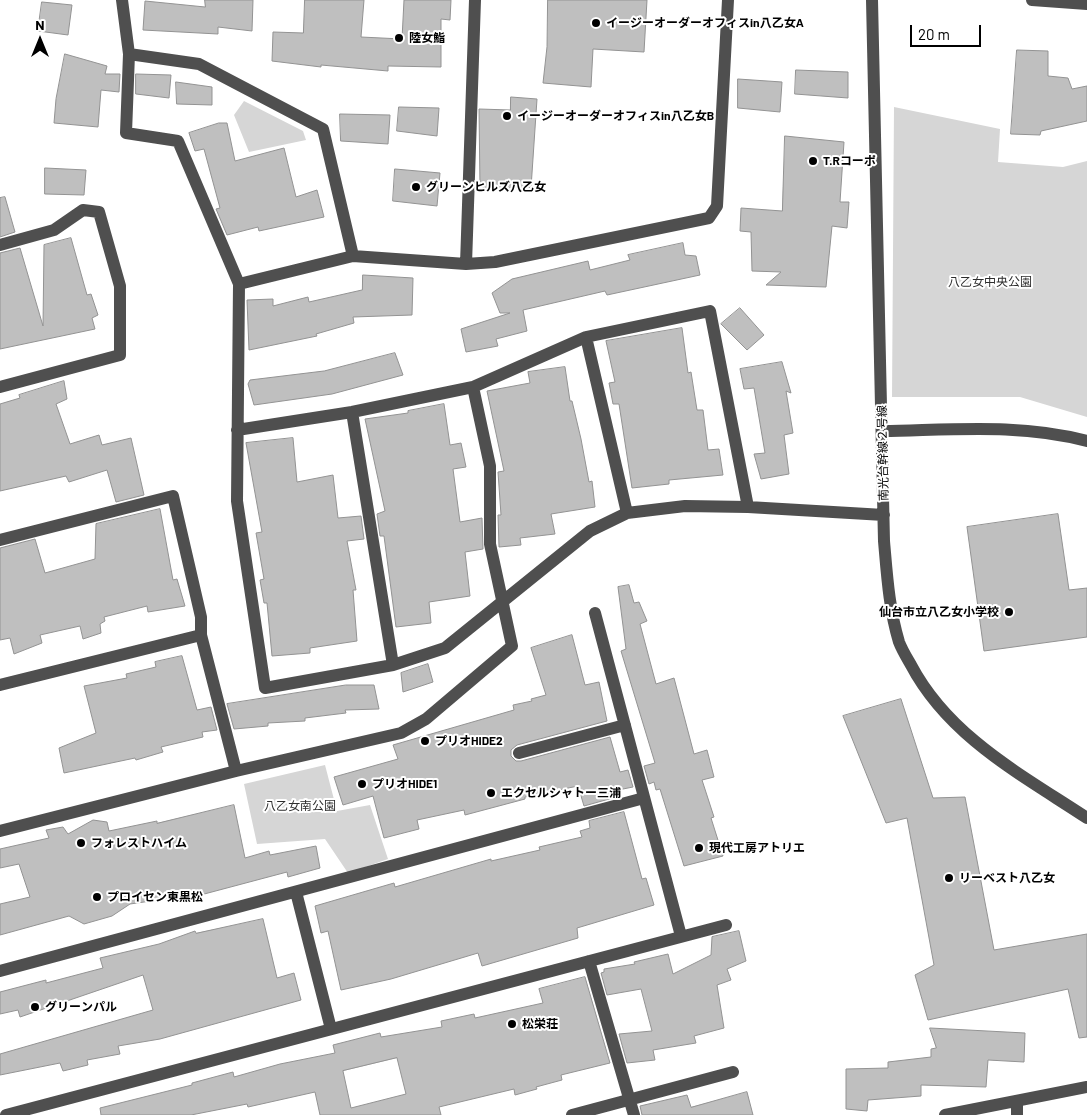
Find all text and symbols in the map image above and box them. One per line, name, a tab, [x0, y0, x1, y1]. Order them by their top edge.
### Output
north arrow	[15, 15, 65, 65]
scale bar	[912, 15, 983, 47]
text: N	[35, 16, 45, 33]
place label: イージーオーダーオフィスin八乙女A	[606, 16, 804, 30]
marker: イージーオーダーオフィスin八乙女A	[590, 17, 602, 29]
text: 20 m	[918, 25, 950, 43]
place label: 陸女鮨	[409, 31, 445, 45]
marker: 陸女鮨	[393, 32, 405, 44]
place label: イージーオーダーオフィスin八乙女B	[517, 109, 714, 123]
marker: イージーオーダーオフィスin八乙女B	[501, 110, 513, 122]
place label: T.Rコーポ	[823, 154, 876, 168]
marker: T.Rコーポ	[807, 155, 819, 167]
place label: グリーンヒルズ八乙女	[426, 180, 546, 194]
marker: グリーンヒルズ八乙女	[410, 181, 422, 193]
park label: 八乙女中央公園	[948, 275, 1032, 289]
street label: 南光台幹線２号線	[875, 405, 891, 501]
place label: 仙台市立八乙女小学校	[879, 605, 999, 619]
marker: 仙台市立八乙女小学校	[1003, 606, 1015, 618]
place label: プリオHIDE2	[435, 734, 503, 748]
marker: プリオHIDE2	[419, 735, 431, 747]
place label: プリオHIDE1	[372, 777, 437, 791]
marker: プリオHIDE1	[356, 778, 368, 790]
place label: エクセルシャトー三浦	[501, 786, 621, 800]
marker: エクセルシャトー三浦	[485, 787, 497, 799]
park label: 八乙女南公園	[264, 799, 336, 813]
place label: フォレストハイム	[91, 836, 187, 850]
marker: フォレストハイム	[75, 837, 87, 849]
place label: 現代工房アトリエ	[709, 841, 805, 855]
marker: 現代工房アトリエ	[693, 842, 705, 854]
place label: リーベスト八乙女	[959, 871, 1055, 885]
marker: リーベスト八乙女	[943, 872, 955, 884]
place label: プロイセン東黒松	[107, 890, 203, 904]
marker: プロイセン東黒松	[91, 891, 103, 903]
place label: グリーンパル	[45, 1000, 117, 1014]
marker: グリーンパル	[29, 1001, 41, 1013]
place label: 松栄荘	[522, 1017, 558, 1031]
marker: 松栄荘	[506, 1018, 518, 1030]

